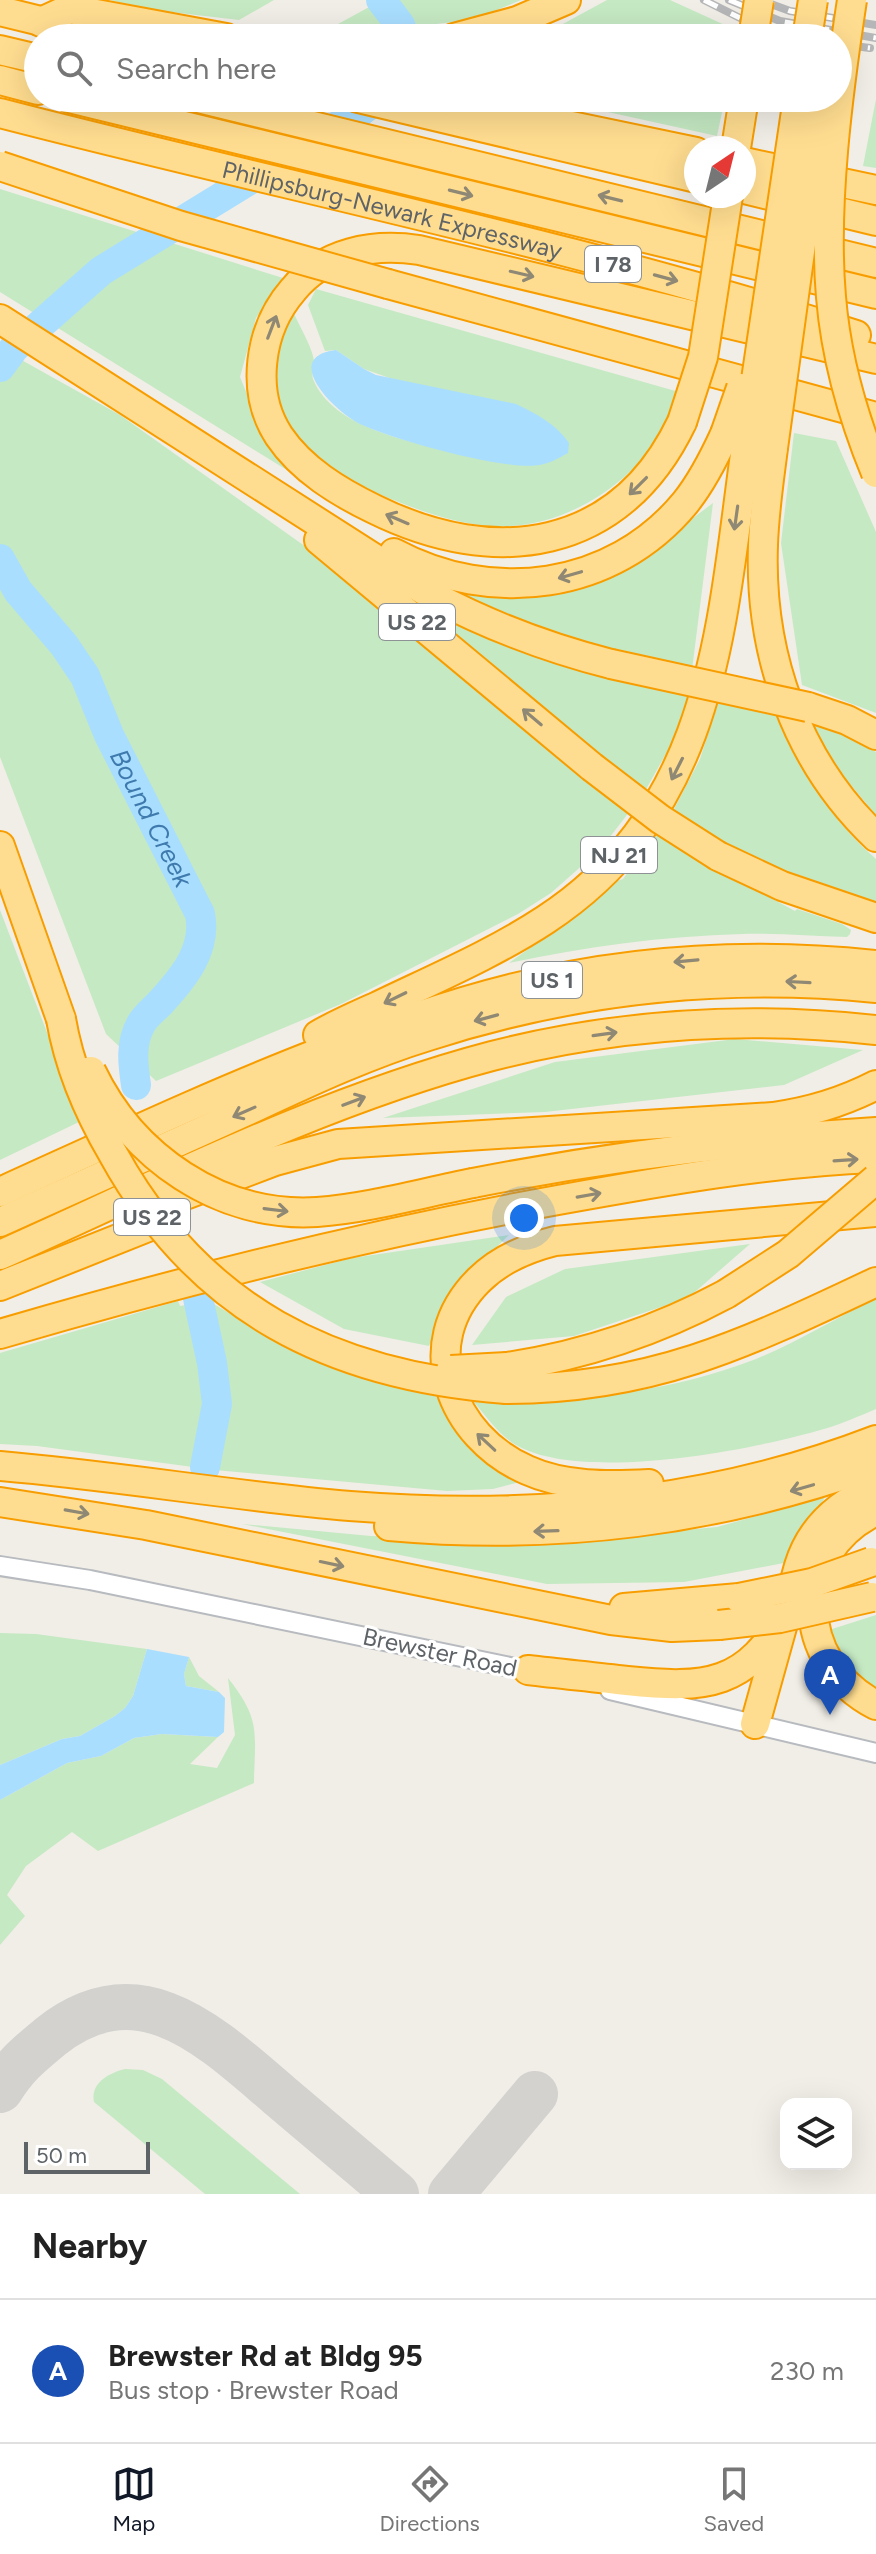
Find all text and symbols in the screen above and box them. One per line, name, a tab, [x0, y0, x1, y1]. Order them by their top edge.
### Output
search box	[24, 24, 852, 112]
icon: search	[52, 46, 96, 90]
text: Search here	[116, 50, 276, 87]
north arrow	[684, 136, 756, 208]
street label: Phillipsburg-Newark Expressway	[220, 154, 566, 265]
one-way arrow	[447, 186, 473, 201]
one-way arrow	[597, 190, 623, 205]
road number: I 78	[585, 246, 641, 282]
one-way arrow	[509, 268, 535, 283]
one-way arrow	[652, 271, 678, 286]
one-way arrow	[266, 316, 280, 340]
one-way arrow	[629, 476, 648, 496]
one-way arrow	[728, 505, 743, 530]
one-way arrow	[385, 511, 410, 526]
one-way arrow	[558, 568, 584, 583]
road number: US 22	[379, 604, 455, 640]
one-way arrow	[522, 708, 543, 726]
water label: Bound Creek	[103, 744, 200, 894]
one-way arrow	[669, 757, 685, 781]
road number: NJ 21	[581, 837, 657, 873]
one-way arrow	[673, 954, 700, 969]
road number: US 1	[522, 962, 582, 998]
one-way arrow	[785, 974, 812, 989]
one-way arrow	[383, 991, 407, 1006]
one-way arrow	[473, 1012, 499, 1027]
one-way arrow	[591, 1026, 617, 1041]
one-way arrow	[341, 1093, 366, 1107]
one-way arrow	[232, 1106, 256, 1121]
one-way arrow	[832, 1152, 859, 1167]
one-way arrow	[575, 1186, 601, 1201]
your location	[504, 1198, 544, 1238]
road number: US 22	[114, 1199, 190, 1235]
one-way arrow	[262, 1203, 289, 1218]
one-way arrow	[476, 1433, 496, 1452]
one-way arrow	[789, 1481, 815, 1496]
one-way arrow	[64, 1506, 89, 1521]
one-way arrow	[533, 1524, 560, 1539]
one-way arrow	[319, 1557, 344, 1572]
street label: Brewster Road	[360, 1621, 520, 1683]
pin: A	[804, 1649, 856, 1715]
map controls	[780, 2098, 852, 2170]
button: layers	[780, 2098, 852, 2170]
scale bar	[24, 2138, 150, 2174]
text: 50 m	[36, 2142, 87, 2169]
text: Nearby	[32, 2226, 147, 2267]
text: Brewster Rd at Bldg 95	[108, 2337, 423, 2374]
text: A	[49, 2355, 67, 2387]
text: 230 m	[770, 2355, 844, 2387]
text: Bus stop · Brewster Road	[108, 2374, 399, 2406]
tab: Map	[112, 2462, 156, 2537]
tab: Directions	[380, 2462, 480, 2537]
tab: Saved	[703, 2462, 764, 2537]

